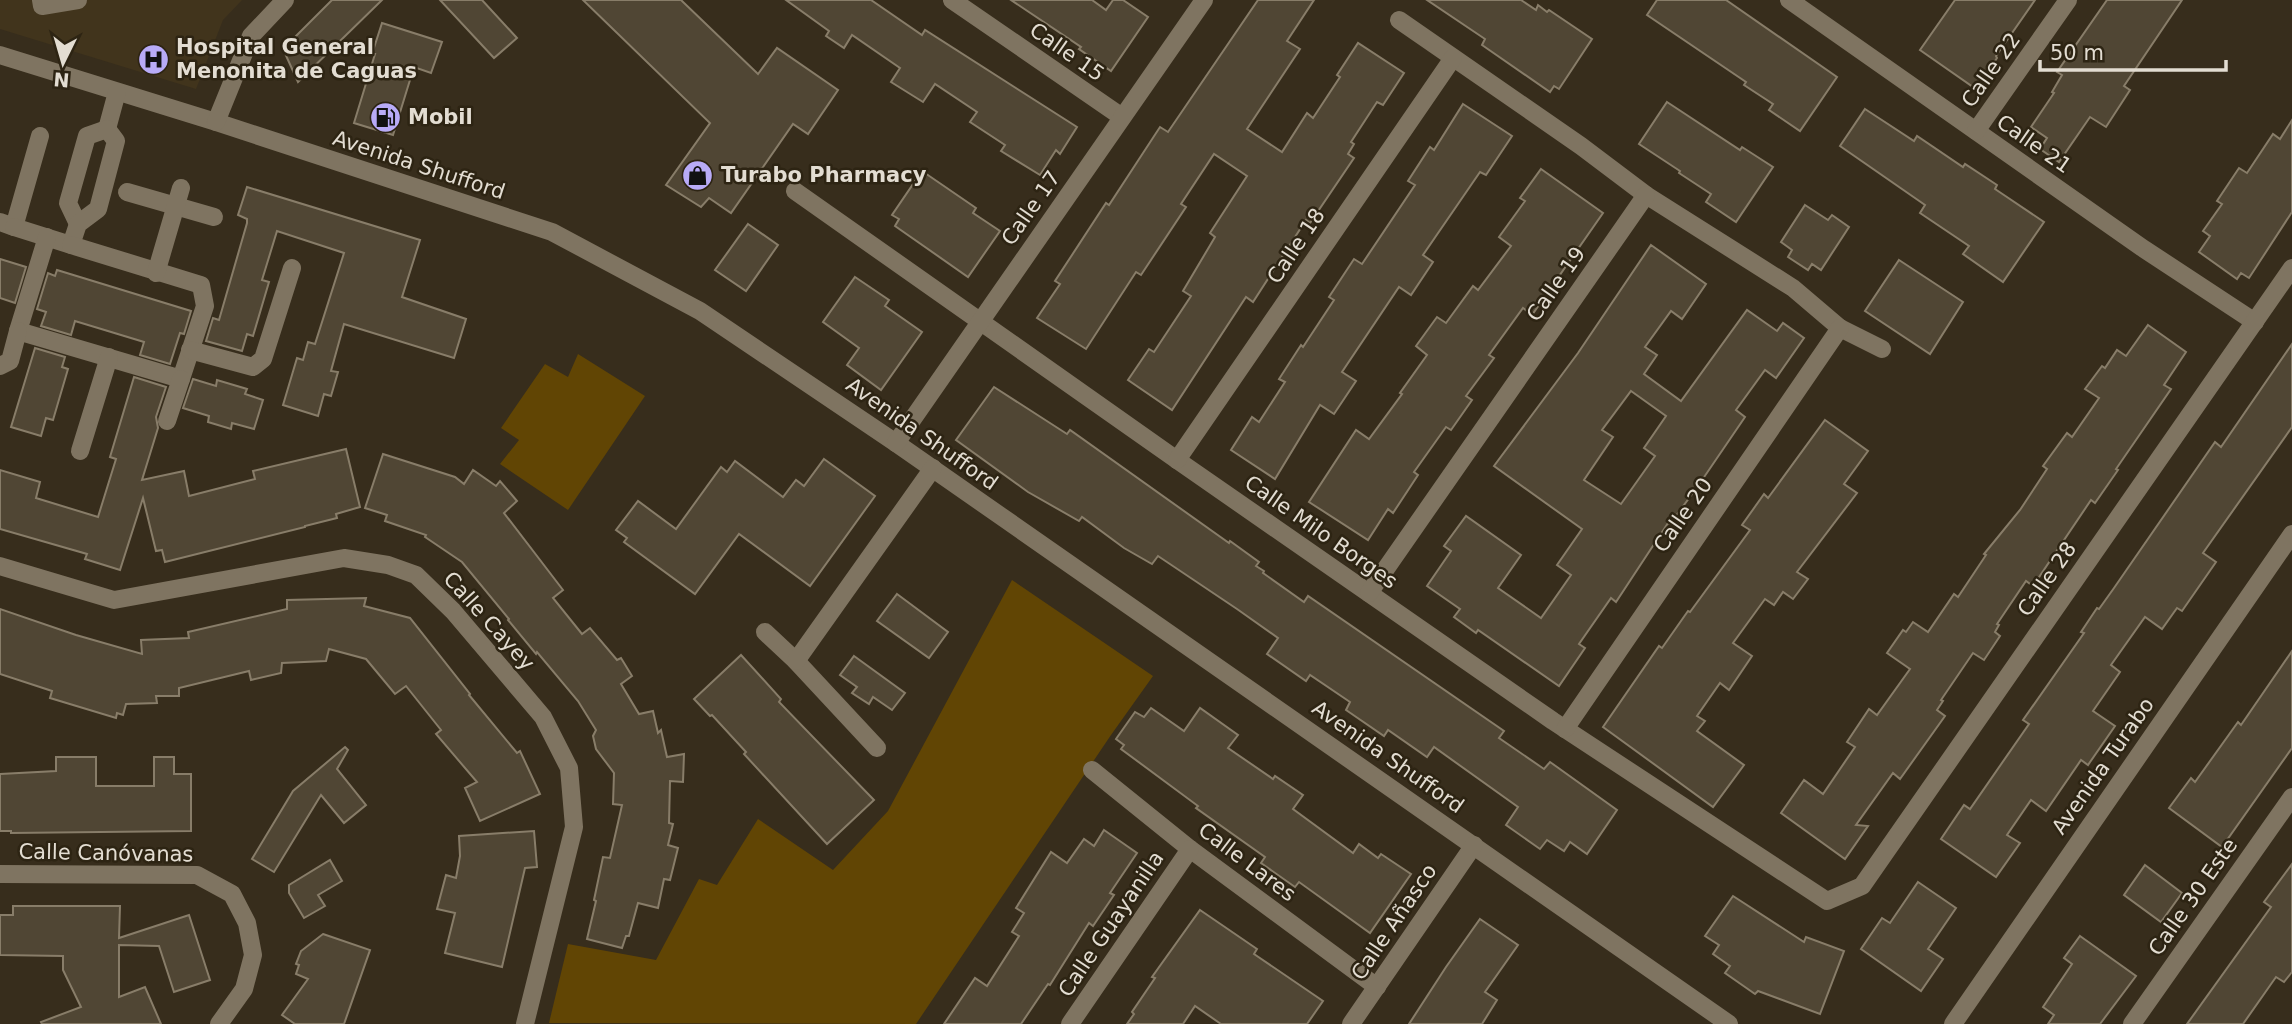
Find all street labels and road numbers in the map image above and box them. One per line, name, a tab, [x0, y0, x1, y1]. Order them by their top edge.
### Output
street label: Calle 15	[1025, 18, 1109, 86]
street label: Calle 22	[1957, 28, 2025, 112]
street label: Calle 21	[1992, 110, 2076, 178]
street label: Avenida Shufford	[330, 126, 508, 204]
street label: Calle 17	[997, 166, 1065, 250]
street label: Calle 18	[1262, 204, 1330, 288]
street label: Calle 19	[1522, 242, 1590, 326]
street label: Avenida Shufford	[842, 373, 1002, 495]
street label: Calle Milo Borges	[1240, 470, 1402, 594]
street label: Calle 20	[1649, 473, 1717, 557]
street label: Calle 28	[2013, 537, 2081, 621]
street label: Calle Cayey	[439, 567, 539, 675]
street label: Avenida Turabo	[2047, 693, 2159, 839]
street label: Avenida Shufford	[1308, 696, 1468, 818]
street label: Calle Lares	[1194, 818, 1300, 906]
street label: Calle 30 Este	[2144, 834, 2242, 960]
street label: Calle Canóvanas	[18, 839, 194, 867]
street label: Calle Guayanilla	[1053, 847, 1169, 1001]
street label: Calle Añasco	[1346, 859, 1442, 985]

